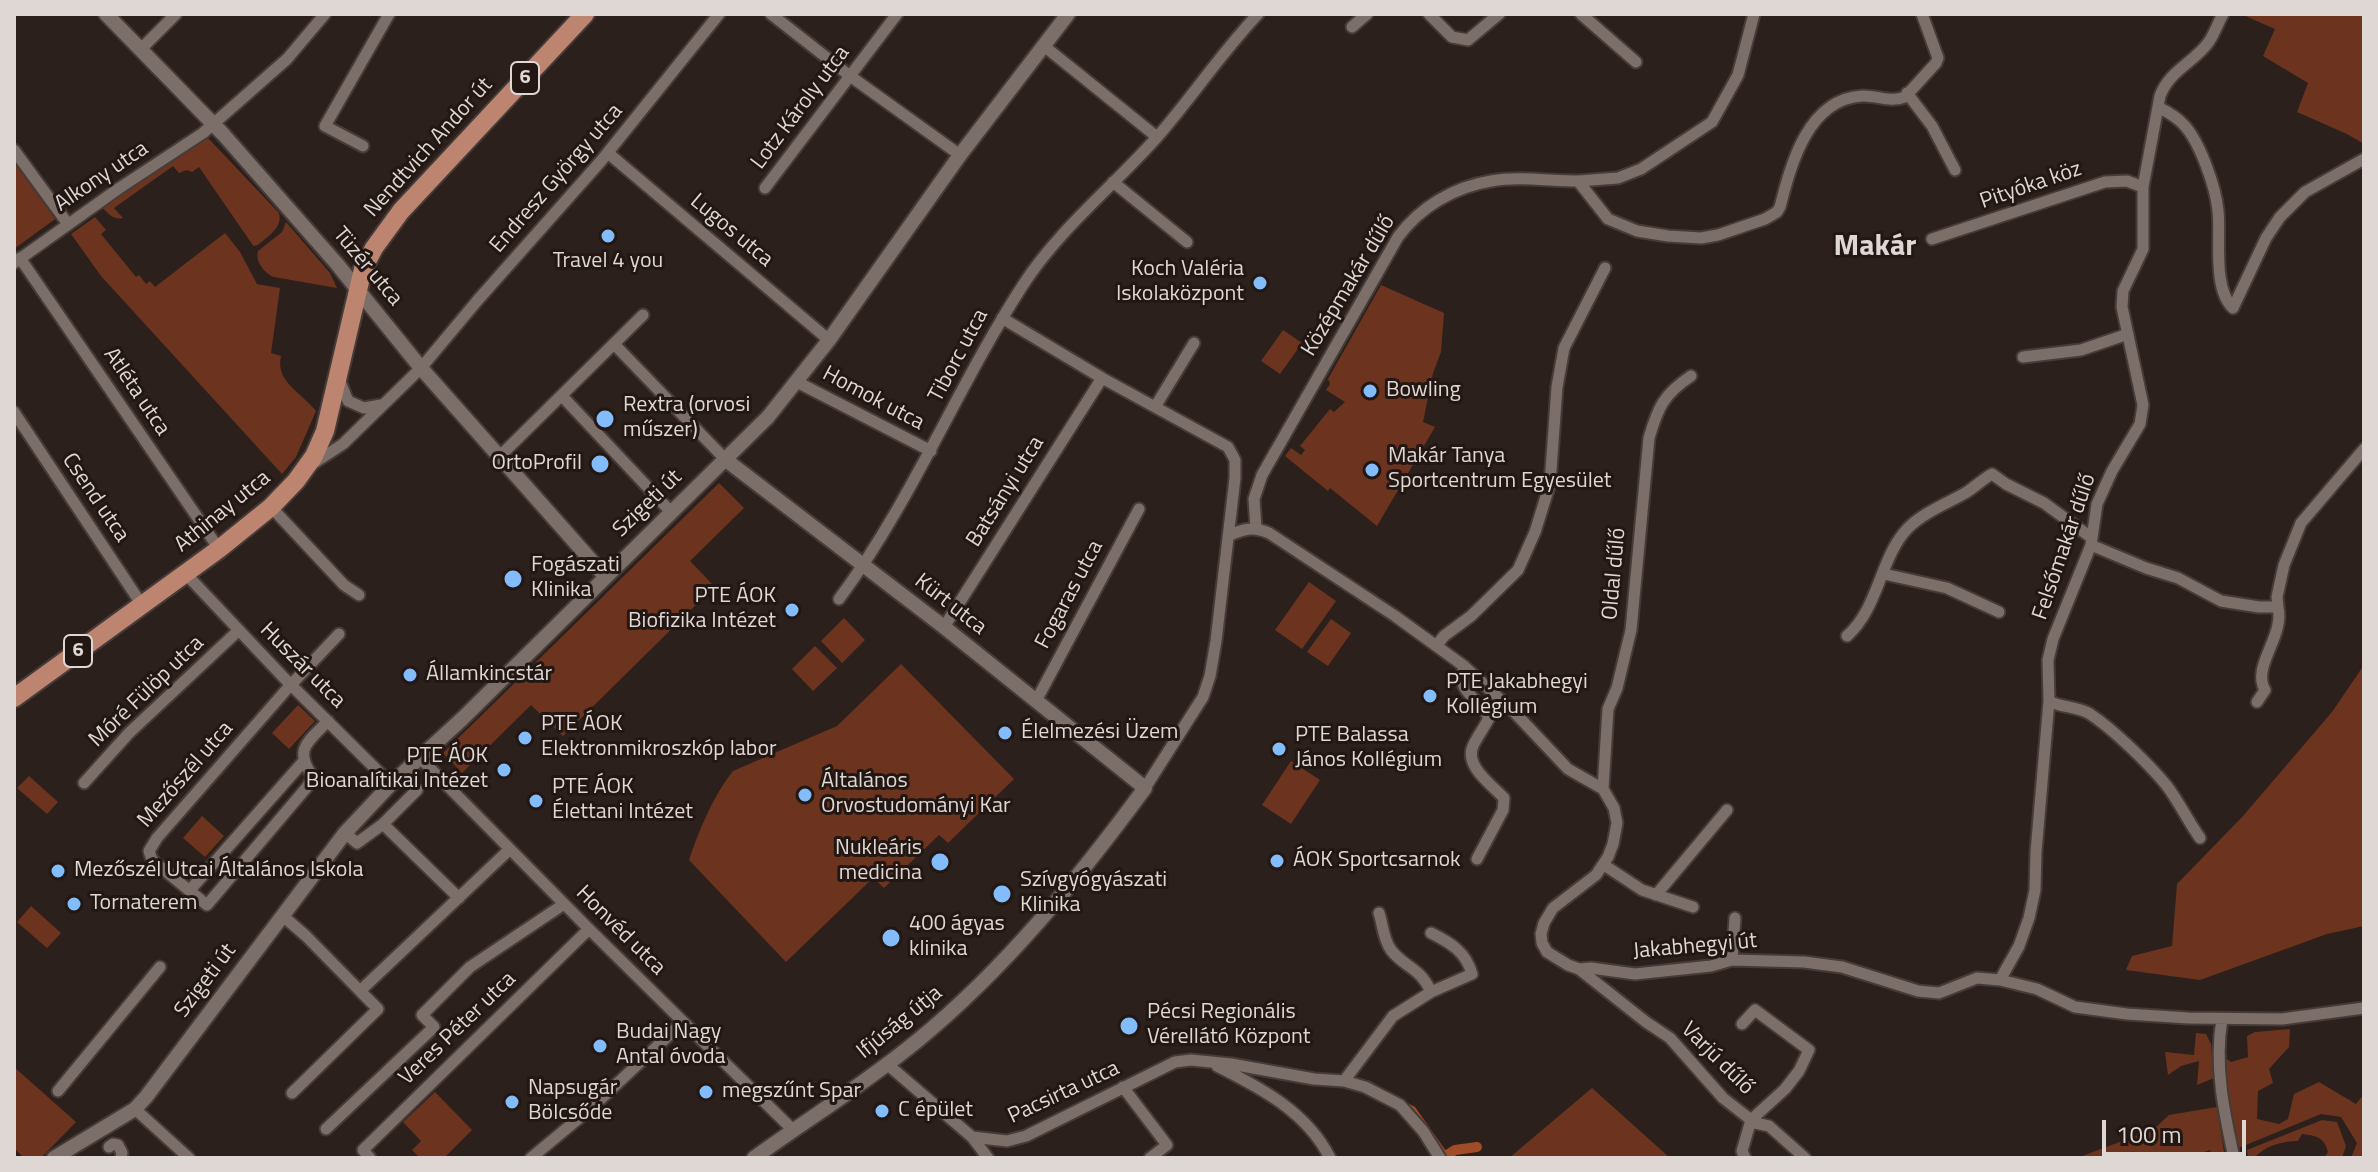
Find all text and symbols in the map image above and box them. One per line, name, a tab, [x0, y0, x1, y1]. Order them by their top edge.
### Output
street label: Lotz Károly utca	[746, 41, 856, 175]
road number: 6	[511, 62, 539, 94]
street label: Nendtvich Andor út	[359, 73, 499, 223]
street label: Endresz György utca	[485, 99, 629, 259]
street label: Alkony utca	[50, 136, 154, 218]
street label: Pityóka köz	[1977, 156, 2085, 216]
street label: Lugos utca	[684, 189, 778, 273]
street label: Középmakár dűlő	[1297, 211, 1401, 361]
street label: Tüzér utca	[326, 222, 408, 312]
marker: Travel 4 you	[599, 227, 617, 245]
district label: Makár	[1833, 230, 1917, 266]
place label: Travel 4 you	[553, 249, 663, 275]
place label: Koch Valéria Iskolaközpont	[1116, 257, 1244, 308]
marker: Koch Valéria Iskolaközpont	[1251, 274, 1269, 292]
street label: Tiborc utca	[924, 305, 994, 407]
street label: Atléta utca	[97, 343, 175, 441]
street label: Homok utca	[817, 361, 929, 437]
place label: Bowling	[1386, 378, 1461, 404]
marker: Bowling	[1361, 382, 1379, 400]
place label: Rextra (orvosi műszer)	[623, 393, 750, 444]
marker: Rextra (orvosi műszer)	[594, 408, 616, 430]
street label: Batsányi utca	[962, 432, 1050, 552]
place label: Makár Tanya Sportcentrum Egyesület	[1388, 444, 1611, 496]
street label: Csend utca	[56, 448, 134, 548]
place label: OrtoProfil	[491, 451, 582, 477]
marker: OrtoProfil	[589, 453, 611, 475]
marker: Makár Tanya Sportcentrum Egyesület	[1363, 461, 1381, 479]
street label: Athinay utca	[170, 465, 276, 559]
street label: Szigeti út	[608, 465, 688, 543]
street label: Felsőmakár dűlő	[2028, 471, 2102, 623]
street label: Oldal dűlő	[1598, 527, 1632, 621]
street label: Fogaras utca	[1030, 536, 1110, 654]
place label: Fogászati Klinika	[531, 553, 620, 604]
marker: Fogászati Klinika	[502, 568, 524, 590]
street label: Kürt utca	[909, 569, 991, 641]
place label: PTE ÁOK Biofizika Intézet	[628, 584, 776, 636]
marker: PTE ÁOK Biofizika Intézet	[783, 601, 801, 619]
street label: Huszár utca	[254, 618, 350, 714]
street label: Móré Fülöp utca	[84, 631, 210, 753]
road number: 6	[64, 635, 92, 667]
place label: Államkincstár	[426, 662, 552, 688]
marker: Államkincstár	[401, 666, 419, 684]
place label: PTE Jakabhegyi Kollégium	[1446, 670, 1588, 722]
marker: PTE Jakabhegyi Kollégium	[1421, 687, 1439, 705]
place label: PTE ÁOK Elektronmikroszkóp labor	[541, 712, 777, 764]
street label: Mezőszél utca	[133, 716, 239, 834]
place label: Élelmezési Üzem	[1021, 720, 1178, 746]
place label: PTE Balassa János Kollégium	[1295, 723, 1442, 774]
marker: Élelmezési Üzem	[996, 724, 1014, 742]
marker: PTE ÁOK Elektronmikroszkóp labor	[516, 729, 534, 747]
marker: PTE Balassa János Kollégium	[1270, 740, 1288, 758]
place label: PTE ÁOK Bioanalítikai Intézet	[306, 744, 488, 796]
marker: PTE ÁOK Bioanalítikai Intézet	[495, 761, 513, 779]
place label: Általános Orvostudományi Kar	[821, 769, 1011, 820]
place label: PTE ÁOK Élettani Intézet	[552, 775, 693, 826]
marker: Általános Orvostudományi Kar	[796, 786, 814, 804]
marker: PTE ÁOK Élettani Intézet	[527, 792, 545, 810]
place label: Nukleáris medicina	[835, 836, 922, 888]
place label: ÁOK Sportcsarnok	[1293, 848, 1461, 874]
marker: Nukleáris medicina	[929, 851, 951, 873]
marker: ÁOK Sportcsarnok	[1268, 852, 1286, 870]
place label: Mezőszél Utcai Általános Iskola	[74, 858, 364, 884]
marker: Mezőszél Utcai Általános Iskola	[49, 862, 67, 880]
place label: Szívgyógyászati Klinika	[1020, 868, 1167, 920]
street label: Honvéd utca	[570, 881, 670, 981]
marker: Szívgyógyászati Klinika	[991, 883, 1013, 905]
place label: Tornaterem	[90, 891, 197, 917]
marker: Tornaterem	[65, 895, 83, 913]
place label: 400 ágyas klinika	[909, 912, 1005, 964]
marker: 400 ágyas klinika	[880, 927, 902, 949]
street label: Jakabhegyi út	[1632, 928, 1758, 966]
street label: Szigeti út	[170, 939, 242, 1023]
street label: Veres Péter utca	[394, 967, 522, 1091]
street label: Ifjúság útja	[852, 981, 948, 1065]
place label: Pécsi Regionális Vérellátó Központ	[1147, 1000, 1311, 1052]
marker: Pécsi Regionális Vérellátó Központ	[1118, 1015, 1140, 1037]
street label: Varjú dűlő	[1675, 1017, 1759, 1101]
place label: Budai Nagy Antal óvoda	[616, 1020, 726, 1072]
marker: Budai Nagy Antal óvoda	[591, 1037, 609, 1055]
street label: Pacsirta utca	[1004, 1056, 1124, 1130]
place label: Napsugár Bölcsőde	[528, 1076, 617, 1128]
place label: megszűnt Spar	[722, 1079, 861, 1105]
marker: megszűnt Spar	[697, 1083, 715, 1101]
marker: Napsugár Bölcsőde	[503, 1093, 521, 1111]
place label: C épület	[898, 1098, 973, 1124]
marker: C épület	[873, 1102, 891, 1120]
scale bar	[2106, 1104, 2250, 1154]
text: 100 m	[2116, 1116, 2182, 1152]

